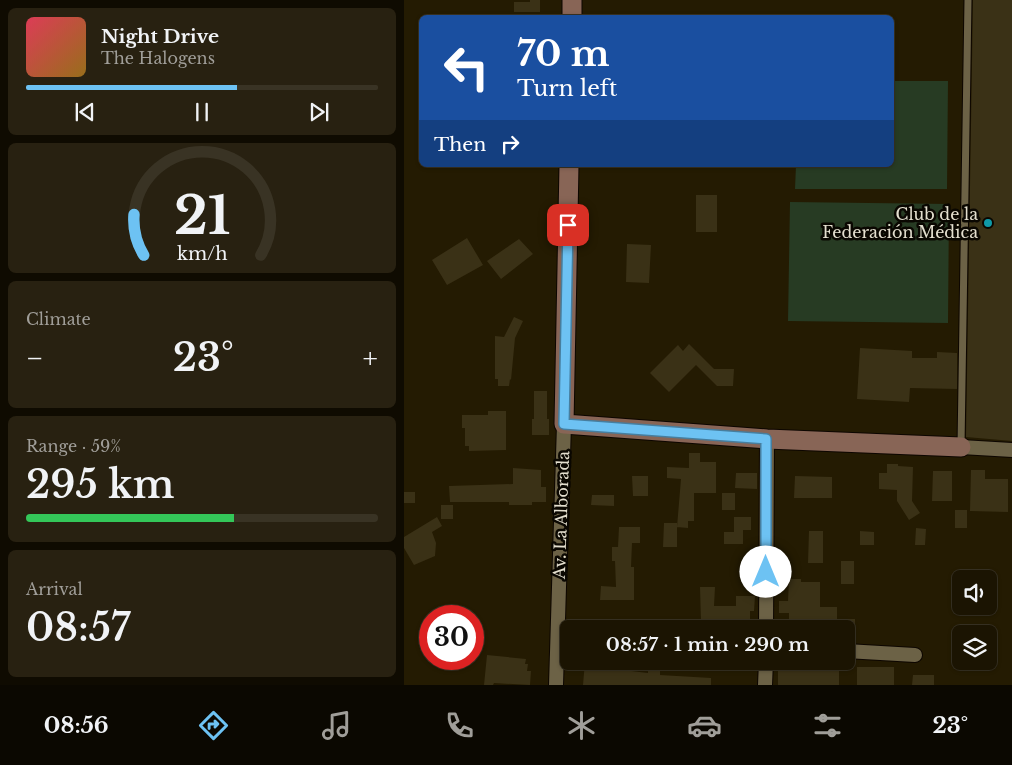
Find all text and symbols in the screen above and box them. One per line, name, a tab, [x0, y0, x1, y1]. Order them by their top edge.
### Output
text: Night Drive	[101, 25, 219, 48]
text: 70 m	[517, 32, 610, 75]
icon: left	[434, 35, 499, 100]
text: The Halogens	[101, 48, 215, 68]
text: Turn left	[517, 75, 617, 102]
icon: previous	[71, 98, 99, 126]
icon: pause	[188, 98, 216, 126]
icon: next	[305, 98, 333, 126]
icon: right	[496, 130, 524, 158]
text: Then	[434, 133, 486, 156]
text: 21	[174, 184, 230, 248]
pin	[547, 204, 589, 246]
place label: Club de la Federación Médica	[822, 204, 978, 242]
icon: arrive	[554, 211, 582, 239]
marker: Club de la Federación Médica	[982, 217, 994, 229]
text: km/h	[177, 243, 227, 265]
text: Climate	[26, 309, 91, 329]
text: 23°	[173, 334, 234, 381]
text: −	[26, 341, 44, 376]
text: +	[363, 341, 378, 376]
text: Range · 59%	[26, 436, 121, 456]
street label: Av. La Alborada	[549, 451, 573, 580]
text: 295 km	[26, 461, 175, 508]
position arrow	[739, 545, 791, 597]
map controls	[952, 570, 997, 670]
button: sound	[952, 570, 997, 615]
text: Arrival	[26, 579, 83, 599]
text: 08:57	[26, 604, 131, 651]
speed limit sign: 30	[419, 605, 484, 670]
button: layers	[952, 625, 997, 670]
text: 08:57 · 1 min · 290 m	[606, 633, 809, 656]
icon: directions	[196, 708, 231, 743]
icon: music	[319, 708, 354, 743]
icon: phone	[442, 708, 477, 743]
icon: climate	[564, 708, 599, 743]
icon: car	[687, 708, 722, 743]
icon: filters	[810, 708, 845, 743]
text: 08:56	[44, 712, 109, 739]
text: 23°	[932, 712, 968, 739]

